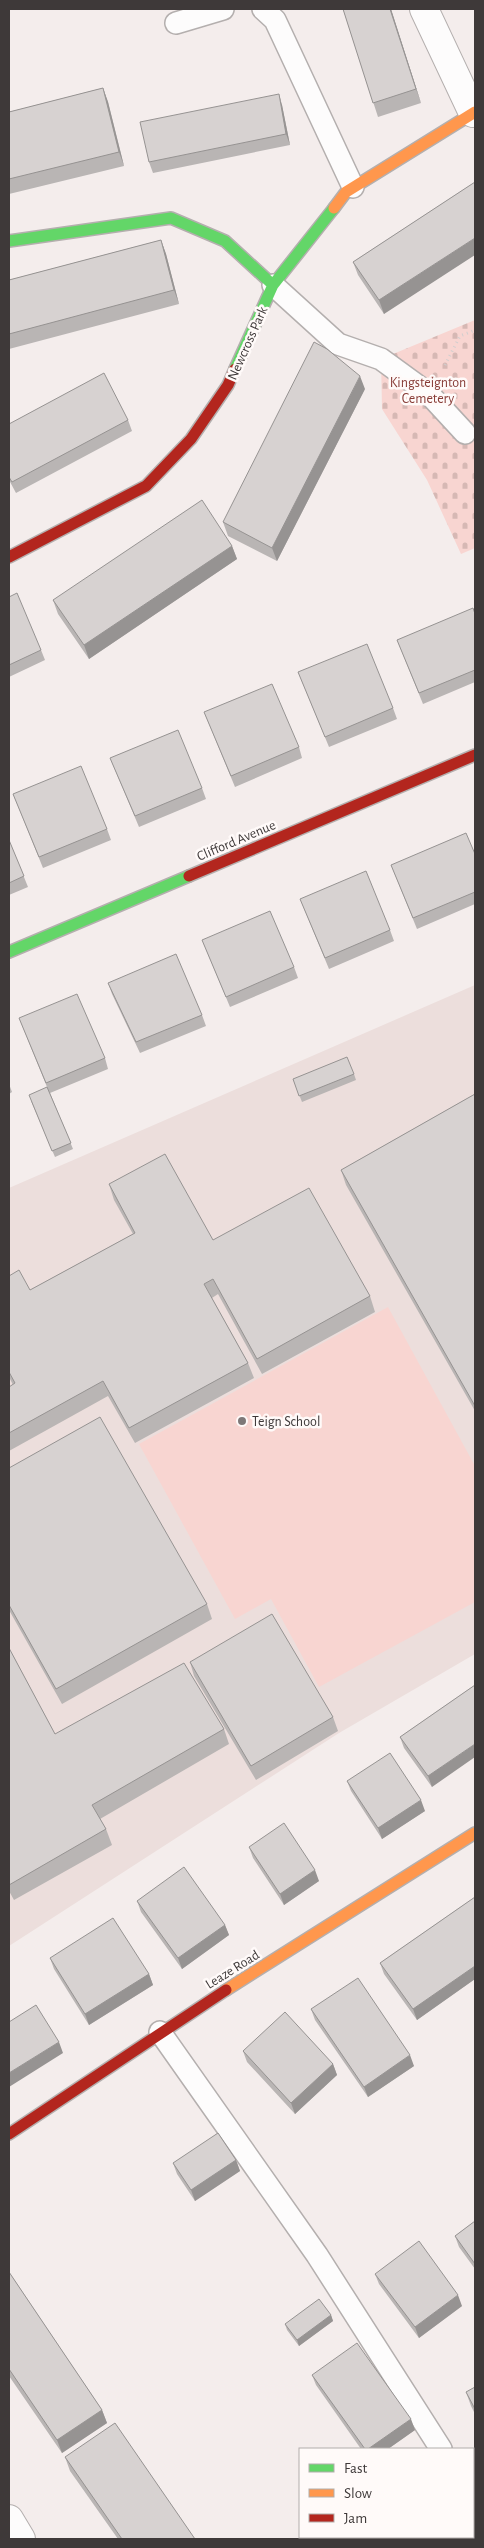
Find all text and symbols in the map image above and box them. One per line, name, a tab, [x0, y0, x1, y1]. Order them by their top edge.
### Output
street label: Newcross Park	[226, 304, 271, 382]
park label: Kingsteignton Cemetery	[390, 376, 466, 406]
street label: Clifford Avenue	[195, 818, 278, 864]
marker: Teign School	[236, 1415, 248, 1427]
place label: Teign School	[252, 1415, 320, 1429]
street label: Leaze Road	[203, 1948, 262, 1992]
legend	[299, 2448, 474, 2538]
text: Fast	[344, 2461, 368, 2476]
text: Slow	[344, 2486, 372, 2501]
text: Jam	[344, 2511, 367, 2526]

